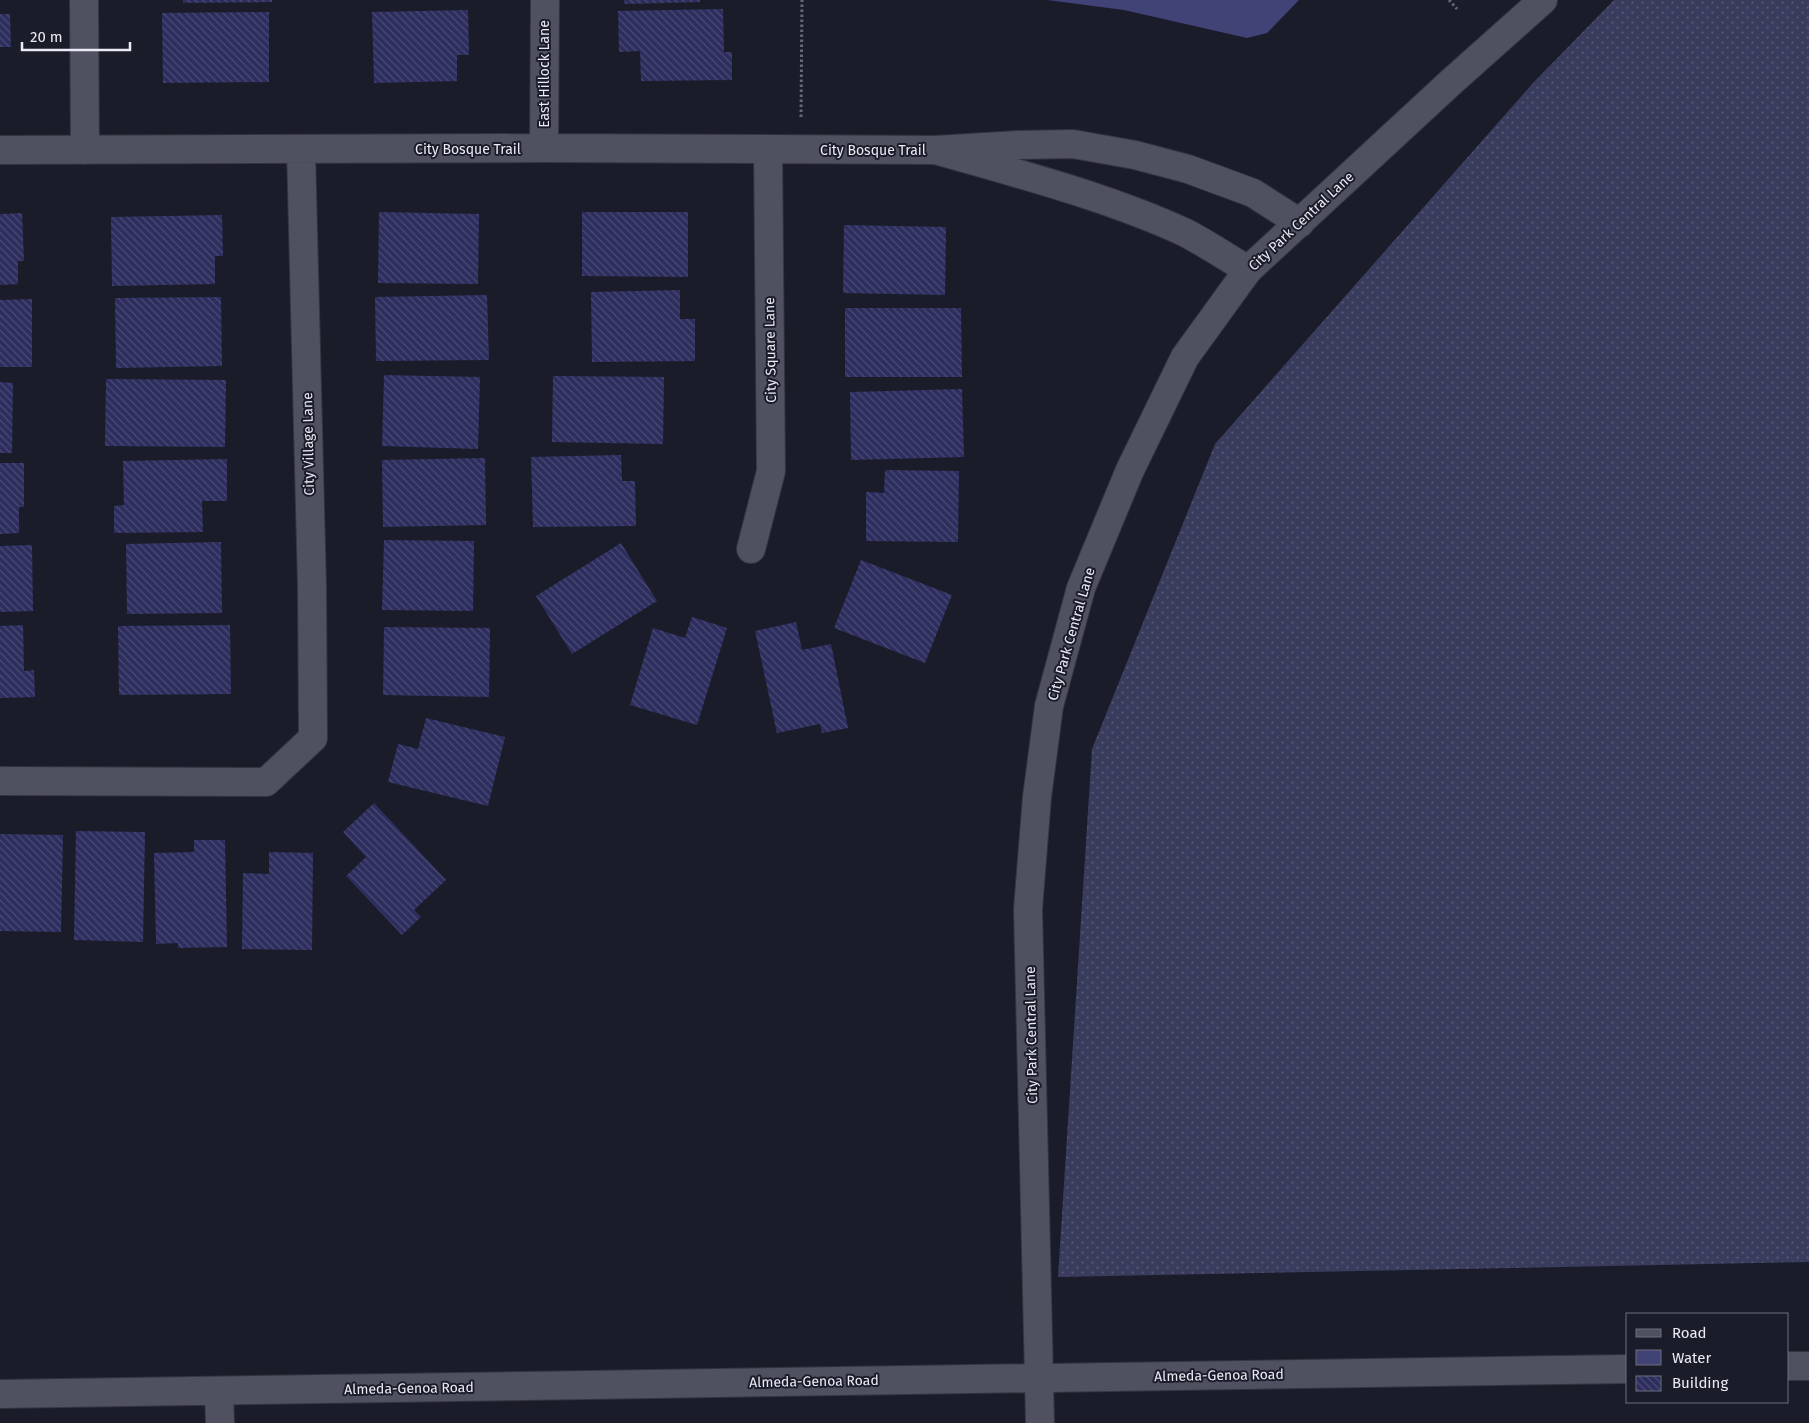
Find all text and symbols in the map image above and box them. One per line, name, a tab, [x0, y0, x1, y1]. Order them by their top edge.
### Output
scale bar	[22, 20, 130, 52]
street label: East Hillock Lane	[536, 20, 553, 128]
text: 20 m	[30, 28, 63, 46]
street label: City Bosque Trail	[415, 141, 521, 158]
street label: City Bosque Trail	[820, 142, 926, 159]
street label: City Park Central Lane	[1245, 168, 1357, 274]
street label: City Square Lane	[761, 297, 780, 403]
street label: City Village Lane	[299, 392, 318, 496]
street label: City Park Central Lane	[1044, 566, 1099, 703]
street label: City Park Central Lane	[1022, 966, 1041, 1104]
legend	[1626, 1313, 1789, 1403]
text: Road	[1672, 1324, 1707, 1342]
text: Water	[1672, 1349, 1711, 1367]
street label: Almeda-Genoa Road	[1154, 1366, 1284, 1385]
street label: Almeda-Genoa Road	[749, 1372, 879, 1391]
text: Building	[1672, 1374, 1728, 1392]
street label: Almeda-Genoa Road	[344, 1379, 474, 1398]

